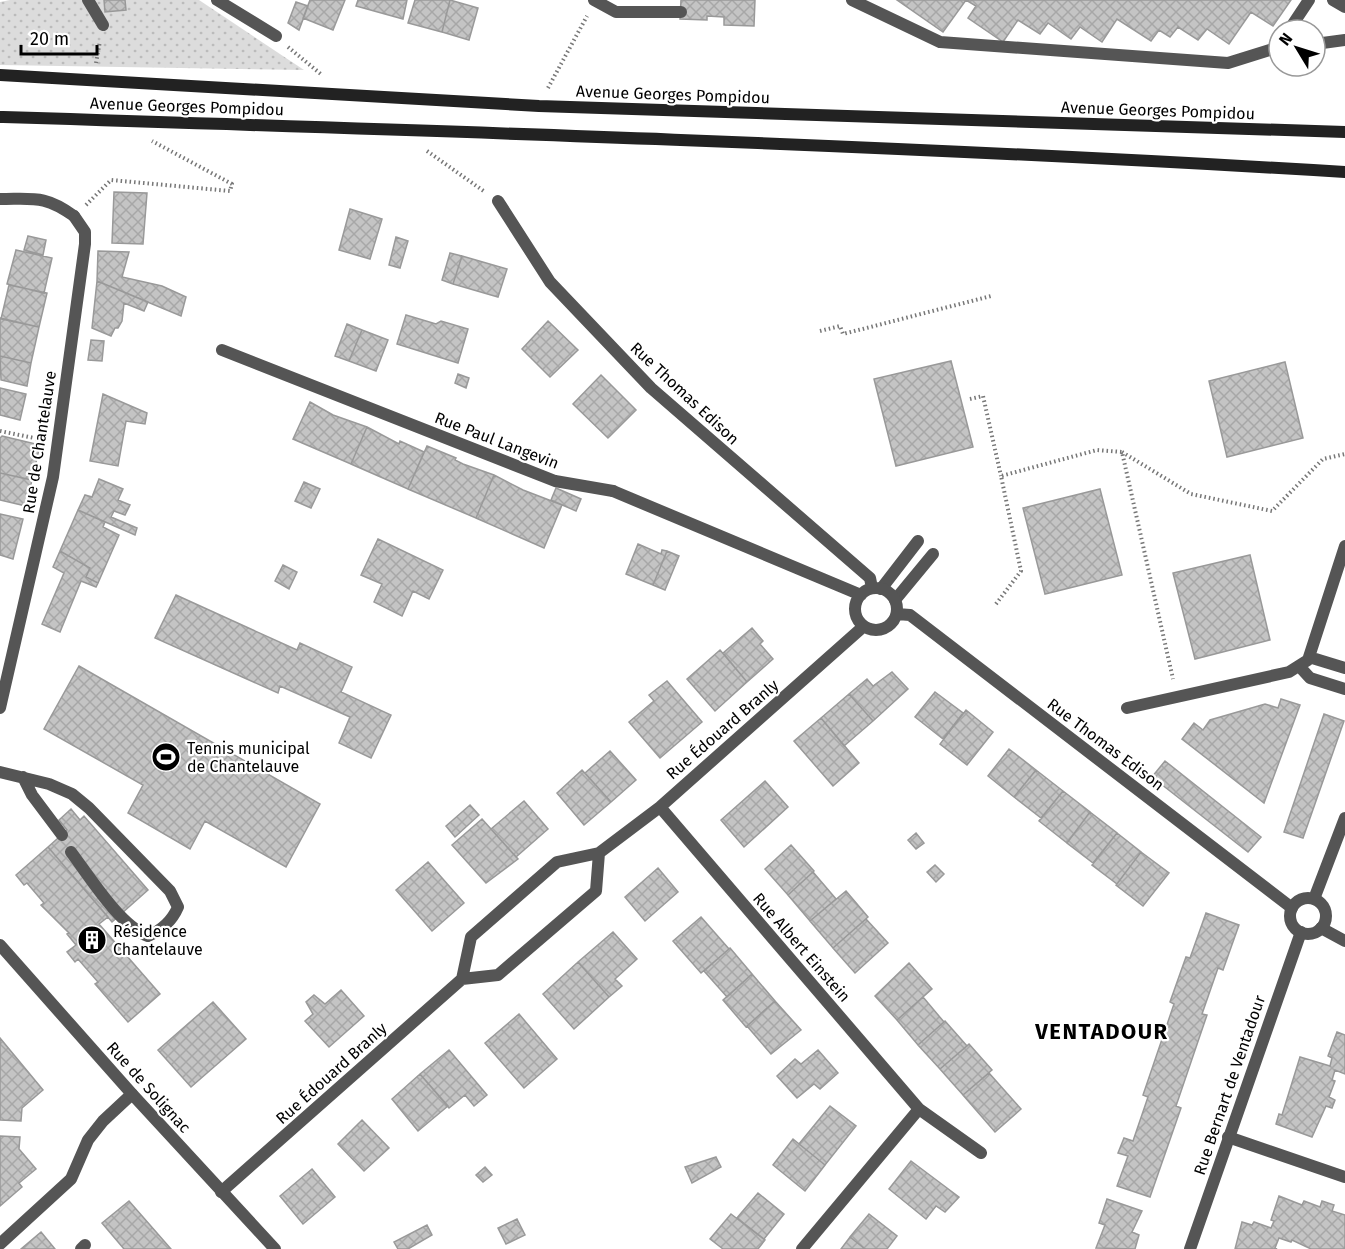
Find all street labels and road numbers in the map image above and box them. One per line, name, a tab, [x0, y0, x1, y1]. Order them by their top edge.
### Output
street label: Avenue Georges Pompidou	[576, 82, 770, 107]
street label: Avenue Georges Pompidou	[90, 94, 284, 119]
street label: Avenue Georges Pompidou	[1061, 98, 1255, 123]
street label: Rue Thomas Edison	[626, 338, 743, 449]
street label: Rue de Chantelauve	[19, 369, 60, 515]
street label: Rue Paul Langevin	[432, 408, 562, 473]
street label: Rue Édouard Branly	[662, 675, 782, 783]
street label: Rue Thomas Edison	[1044, 694, 1168, 795]
street label: Rue Albert Einstein	[749, 889, 854, 1006]
street label: Rue Bernart de Ventadour	[1190, 992, 1269, 1177]
street label: Rue Édouard Branly	[271, 1018, 391, 1128]
street label: Rue de Solignac	[103, 1038, 195, 1137]

